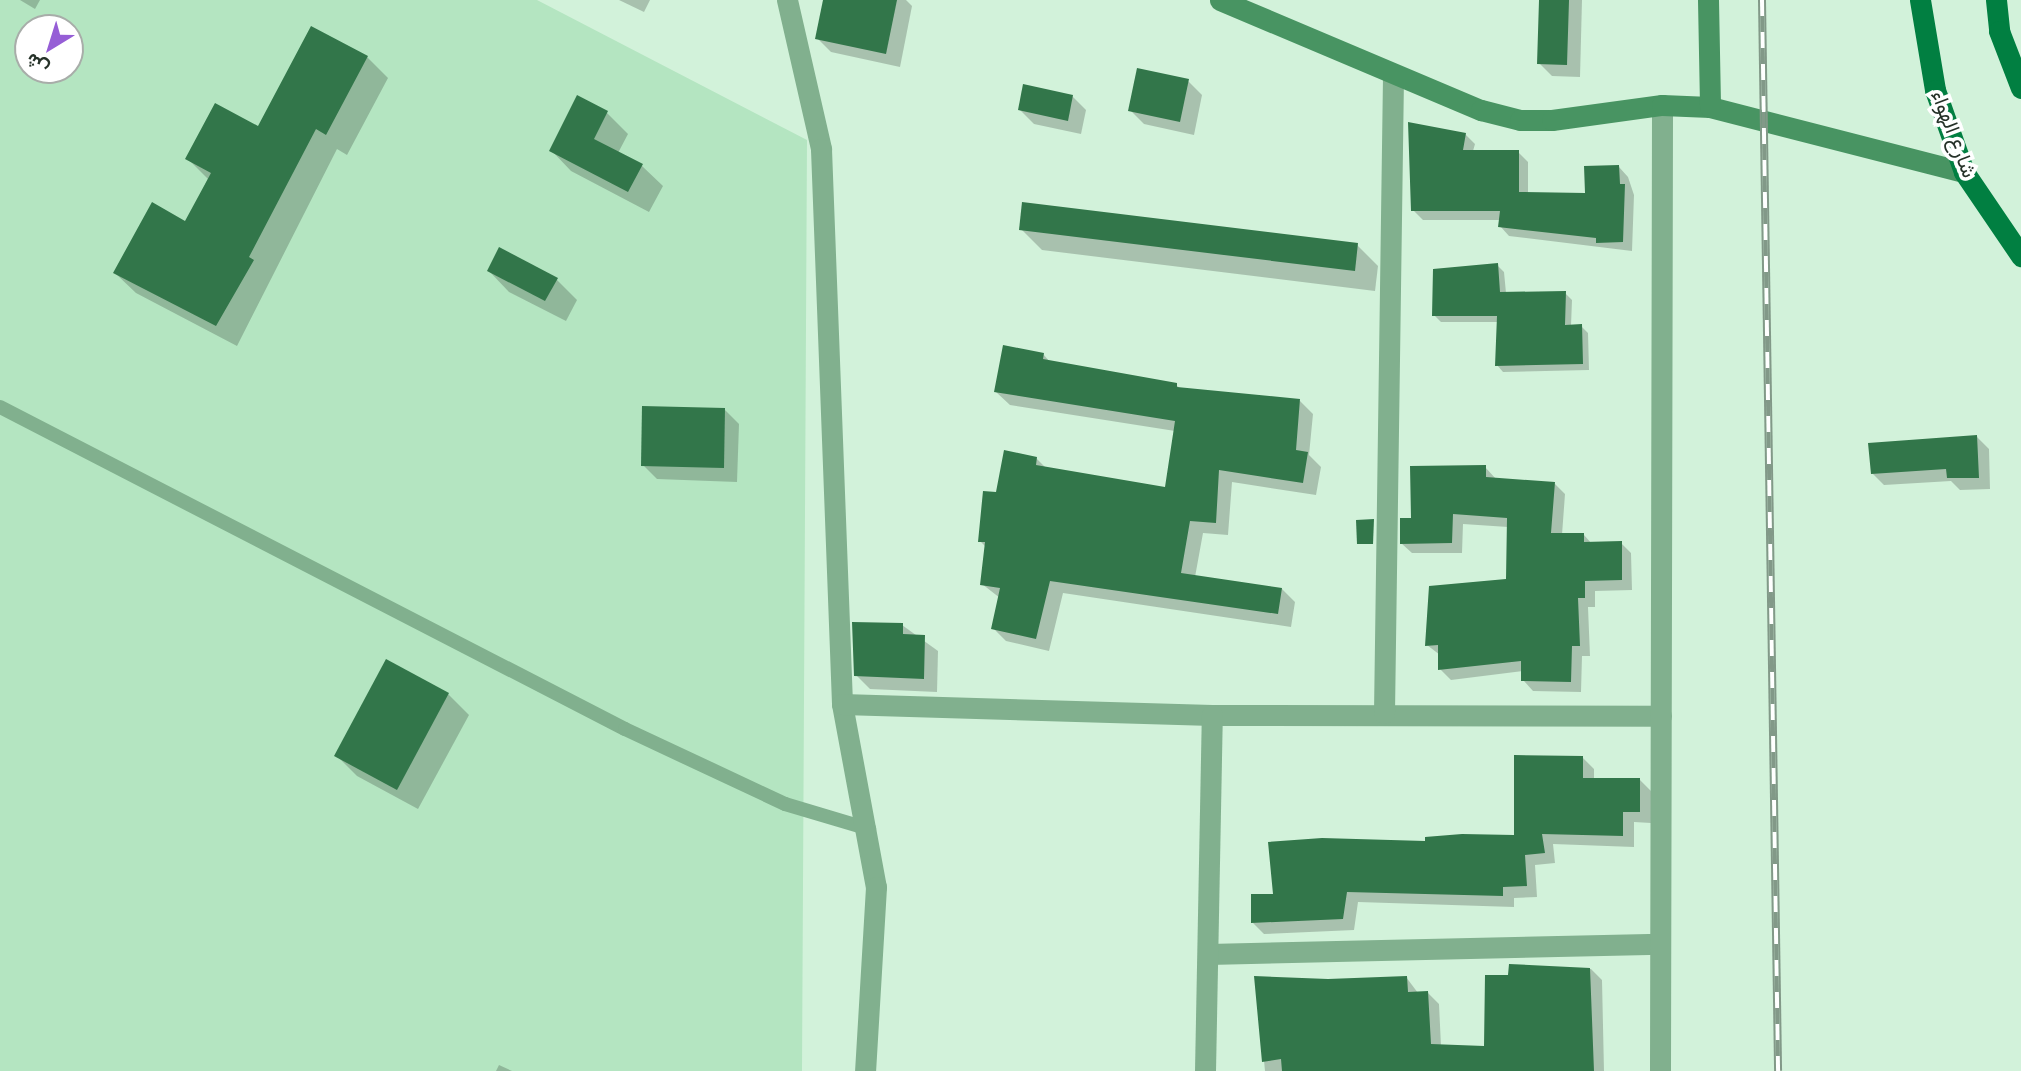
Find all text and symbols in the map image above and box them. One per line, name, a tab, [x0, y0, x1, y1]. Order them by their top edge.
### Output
north arrow	[14, 14, 84, 84]
text: ش	[20, 47, 54, 81]
street label: شارع الهواء	[1926, 87, 1982, 181]

